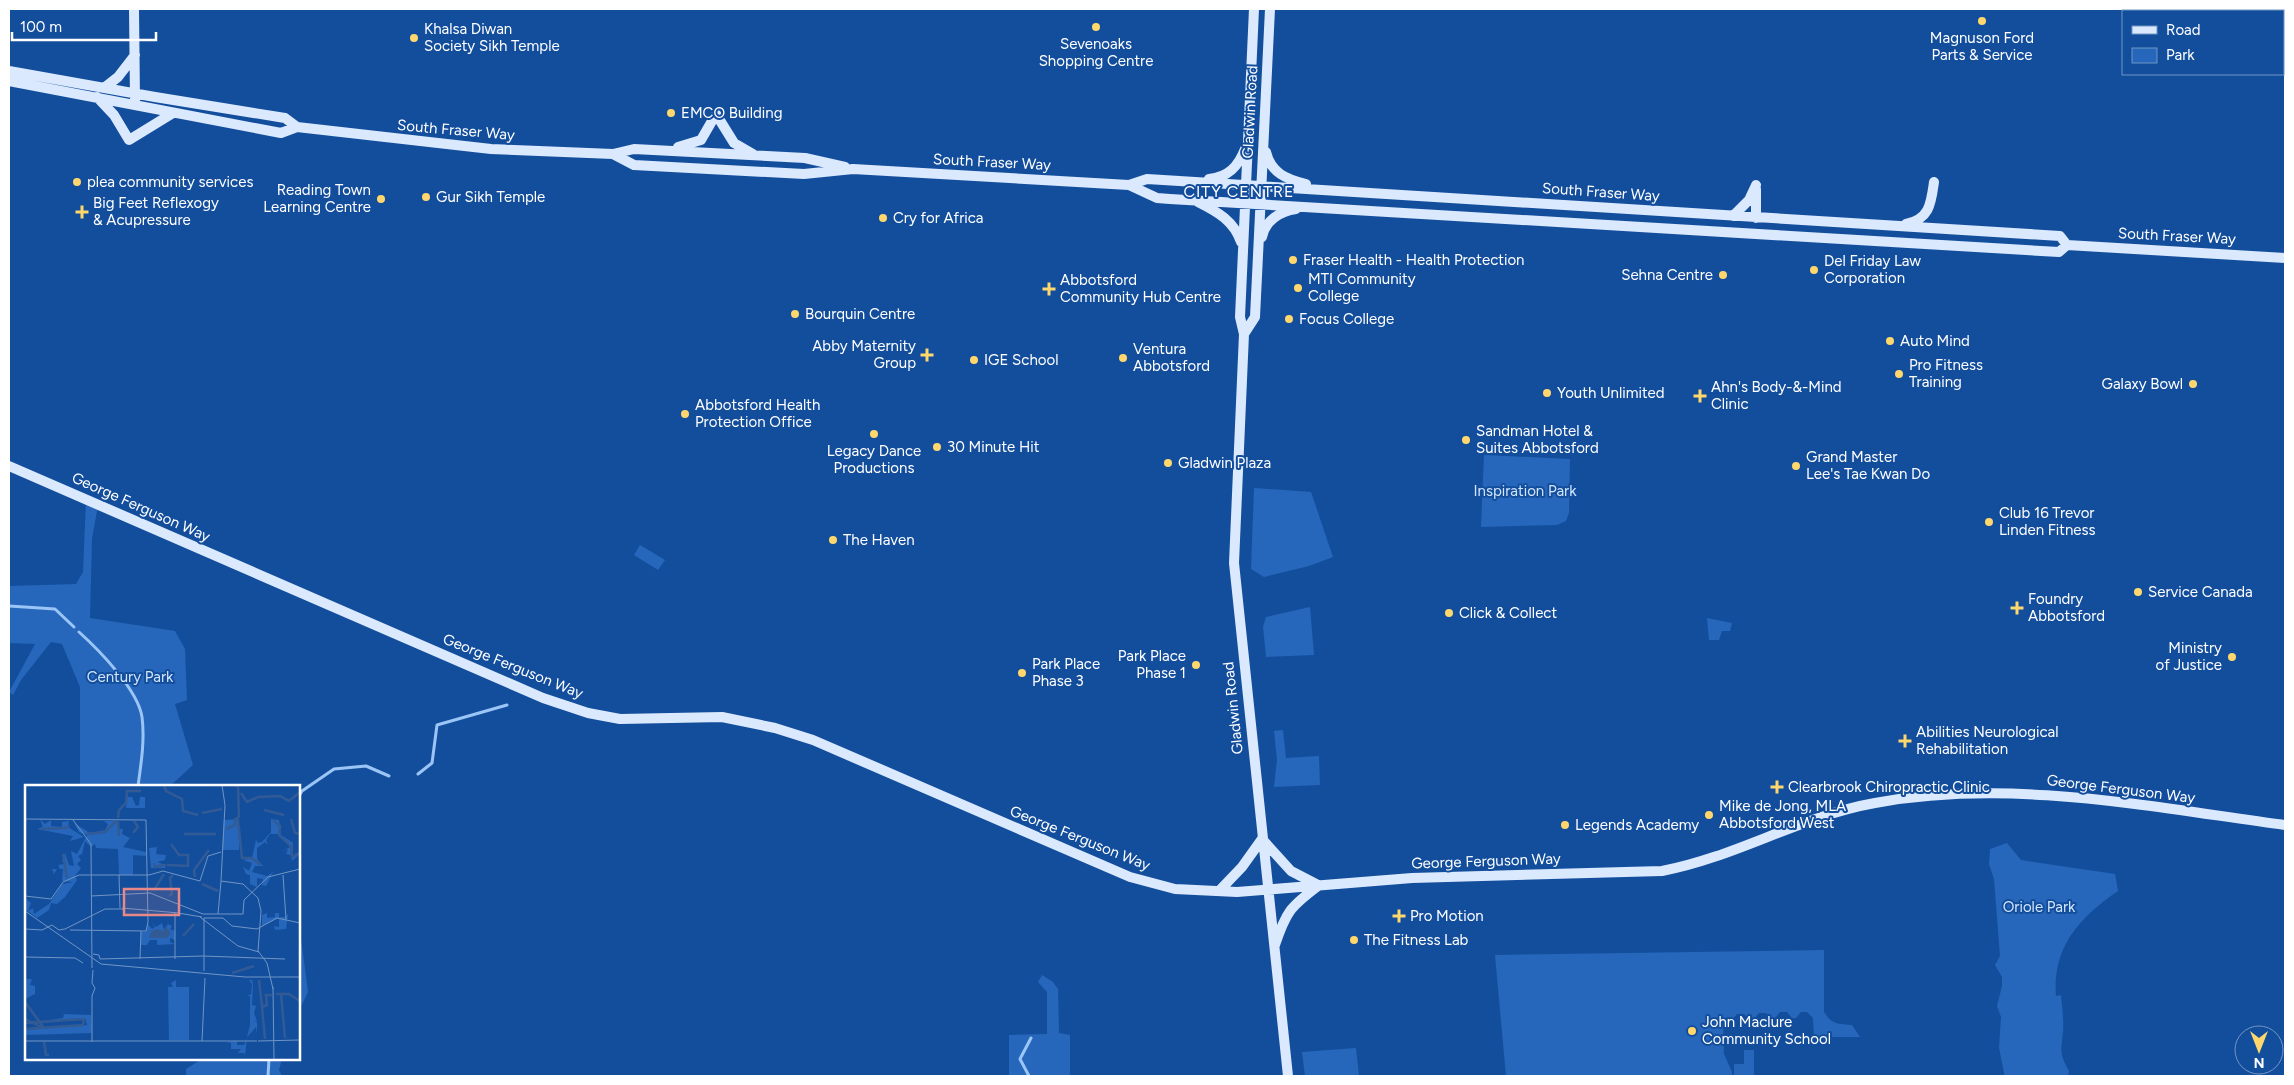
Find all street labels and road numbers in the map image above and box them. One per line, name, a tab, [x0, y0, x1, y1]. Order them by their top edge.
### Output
street label: Gladwin Road	[1239, 65, 1261, 159]
street label: South Fraser Way	[396, 116, 516, 144]
street label: South Fraser Way	[933, 150, 1051, 174]
street label: South Fraser Way	[1542, 179, 1661, 205]
street label: South Fraser Way	[2118, 224, 2236, 248]
street label: George Ferguson Way	[69, 468, 213, 546]
street label: George Ferguson Way	[440, 630, 586, 702]
street label: Gladwin Road	[1219, 661, 1247, 755]
street label: George Ferguson Way	[2046, 771, 2196, 807]
street label: George Ferguson Way	[1007, 802, 1153, 874]
street label: George Ferguson Way	[1411, 849, 1561, 873]

